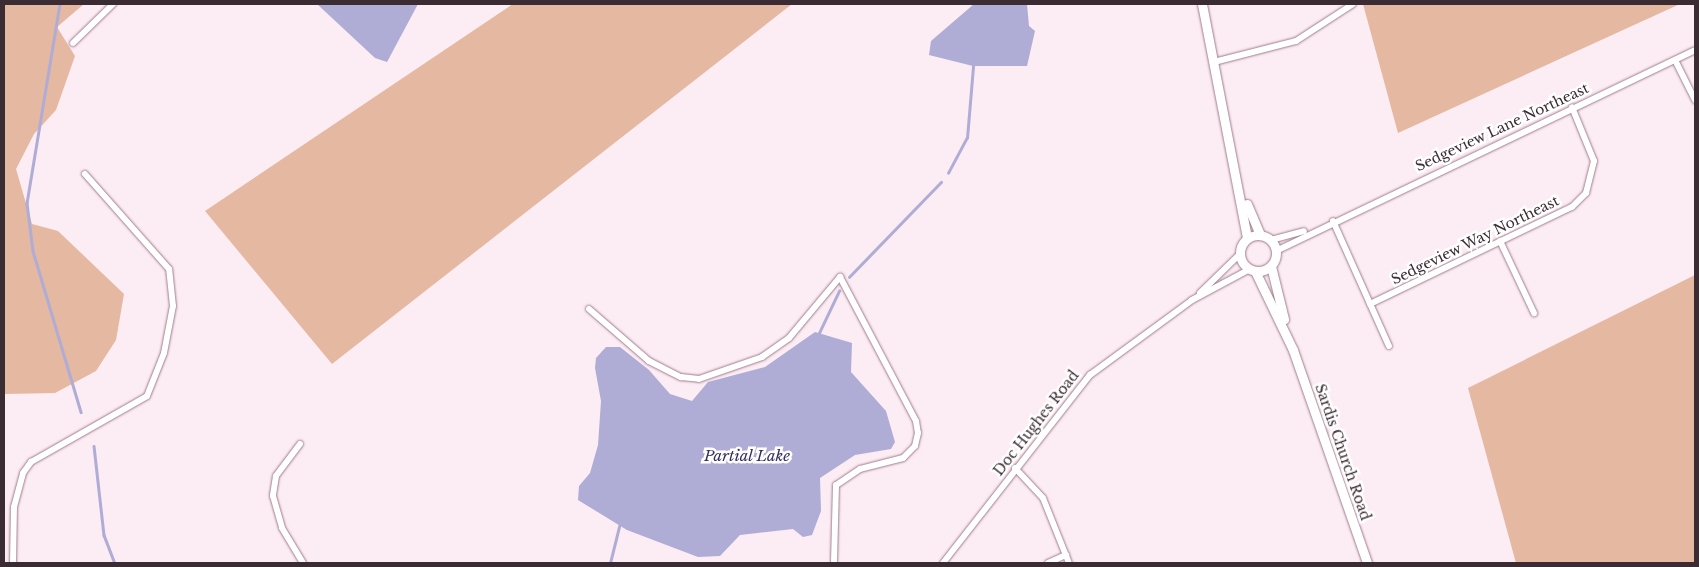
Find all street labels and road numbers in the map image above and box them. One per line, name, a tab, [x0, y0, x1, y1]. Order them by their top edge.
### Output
street label: Sedgeview Lane Northeast	[1412, 79, 1592, 175]
street label: Sedgeview Way Northeast	[1388, 192, 1562, 288]
street label: Doc Hughes Road	[990, 367, 1082, 479]
street label: Sardis Church Road	[1312, 382, 1374, 522]

